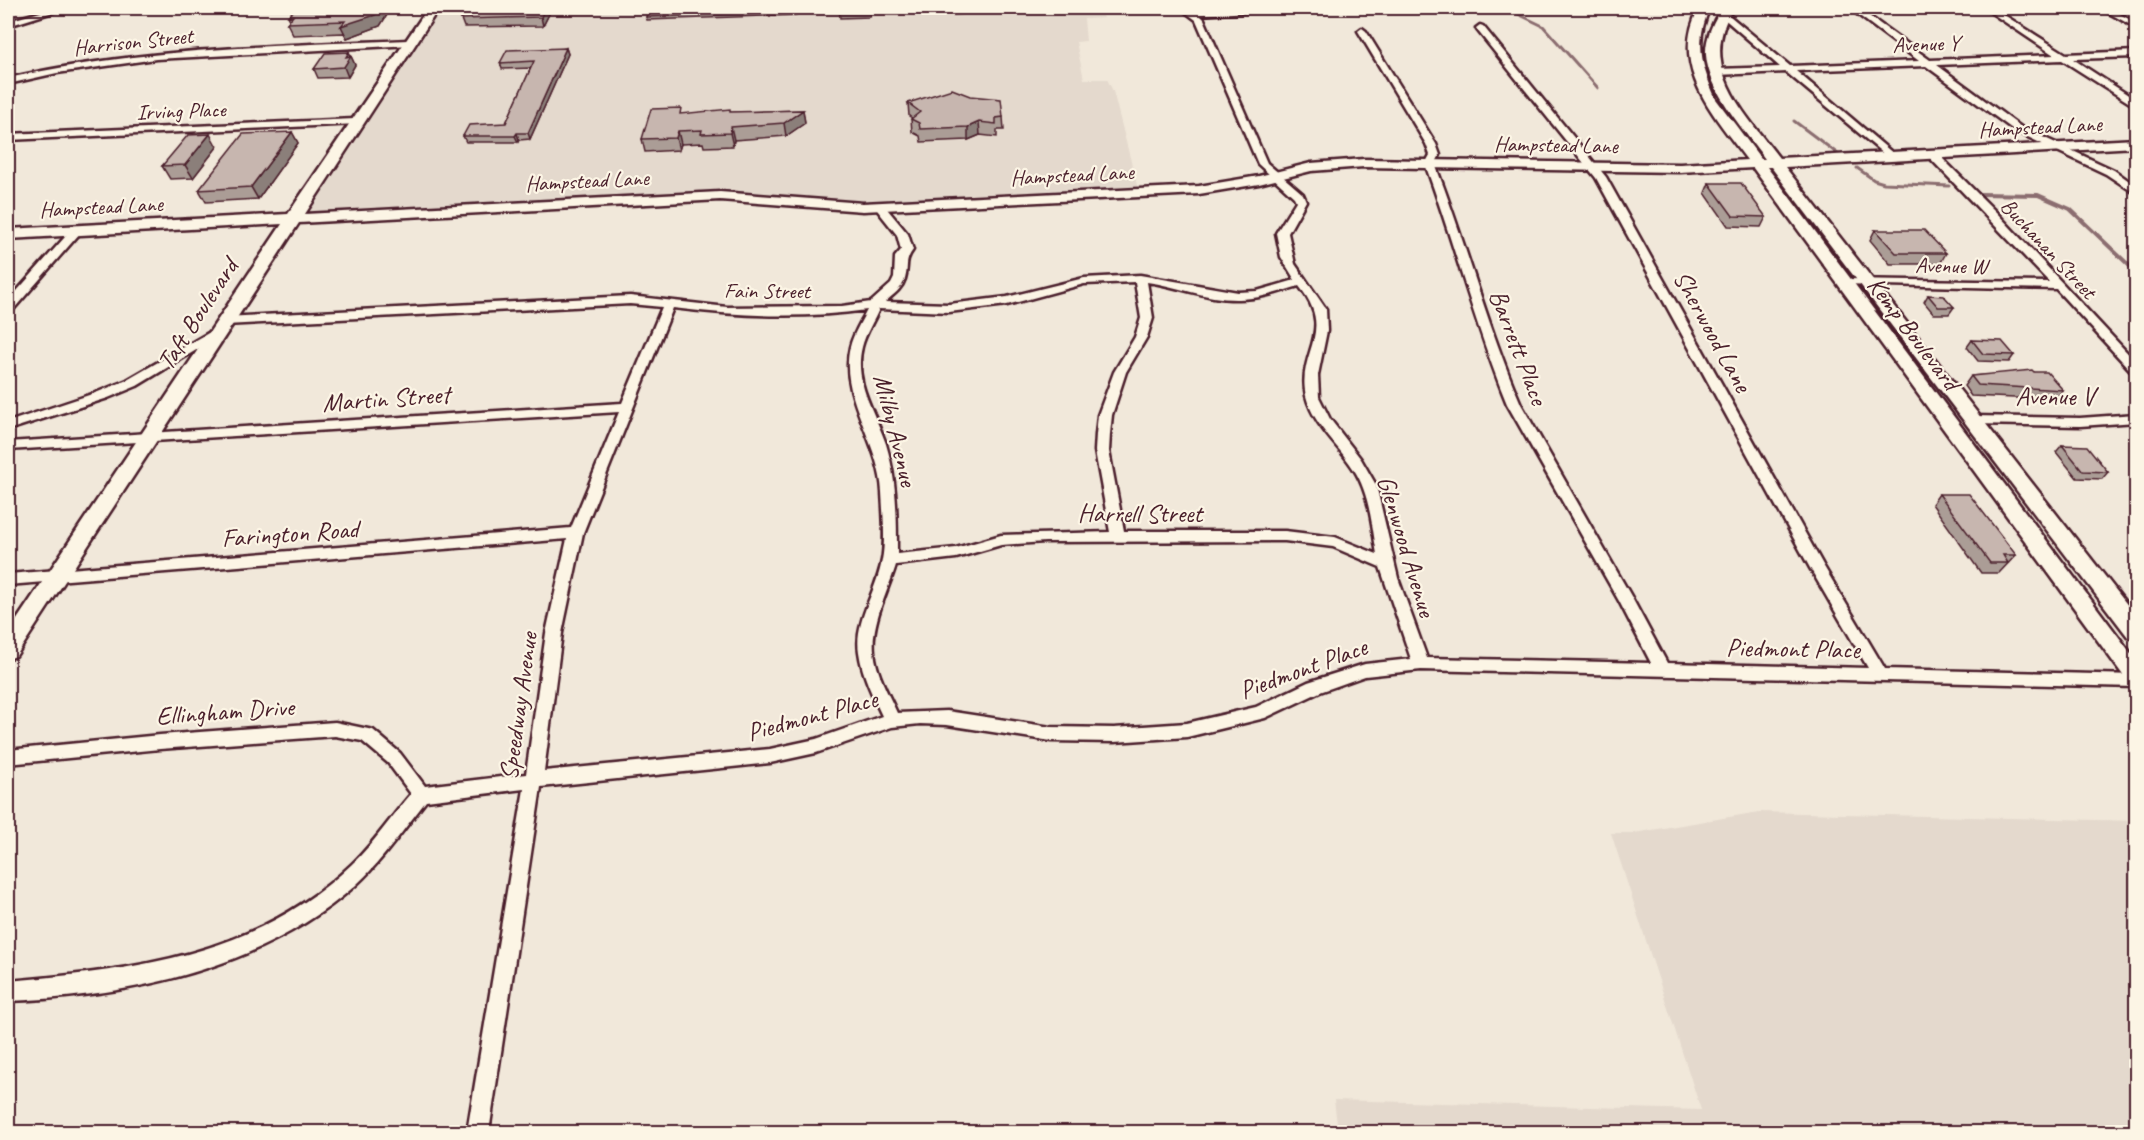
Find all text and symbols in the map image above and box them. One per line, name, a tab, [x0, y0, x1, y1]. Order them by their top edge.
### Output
street label: Harrison Street	[72, 22, 197, 62]
street label: Avenue Y	[1892, 29, 1964, 59]
street label: Irving Place	[136, 95, 228, 127]
street label: Hampstead Lane	[1978, 110, 2104, 144]
street label: Hampstead Lane	[1494, 130, 1620, 160]
street label: Hampstead Lane	[1010, 158, 1136, 192]
street label: Hampstead Lane	[525, 164, 651, 198]
street label: Hampstead Lane	[39, 190, 165, 224]
street label: Buchanan Street	[1994, 192, 2104, 307]
street label: Taft Boulevard	[149, 249, 248, 376]
street label: Avenue W	[1915, 251, 1991, 281]
street label: Sherwood Lane	[1666, 265, 1760, 399]
street label: Kemp Boulevard	[1860, 270, 1970, 400]
street label: Fain Street	[724, 277, 813, 305]
street label: Barrett Place	[1481, 285, 1556, 412]
street label: Milby Avenue	[866, 371, 926, 491]
street label: Martin Street	[321, 377, 454, 419]
street label: Avenue V	[2016, 380, 2100, 413]
street label: Glenwood Avenue	[1369, 472, 1444, 622]
street label: Harrell Street	[1078, 497, 1205, 530]
street label: Farington Road	[221, 512, 363, 555]
street label: Speedway Avenue	[492, 629, 545, 782]
street label: Piedmont Place	[1235, 630, 1373, 707]
street label: Piedmont Place	[1726, 631, 1862, 666]
street label: Piedmont Place	[743, 682, 882, 749]
street label: Ellingham Drive	[155, 690, 298, 733]

